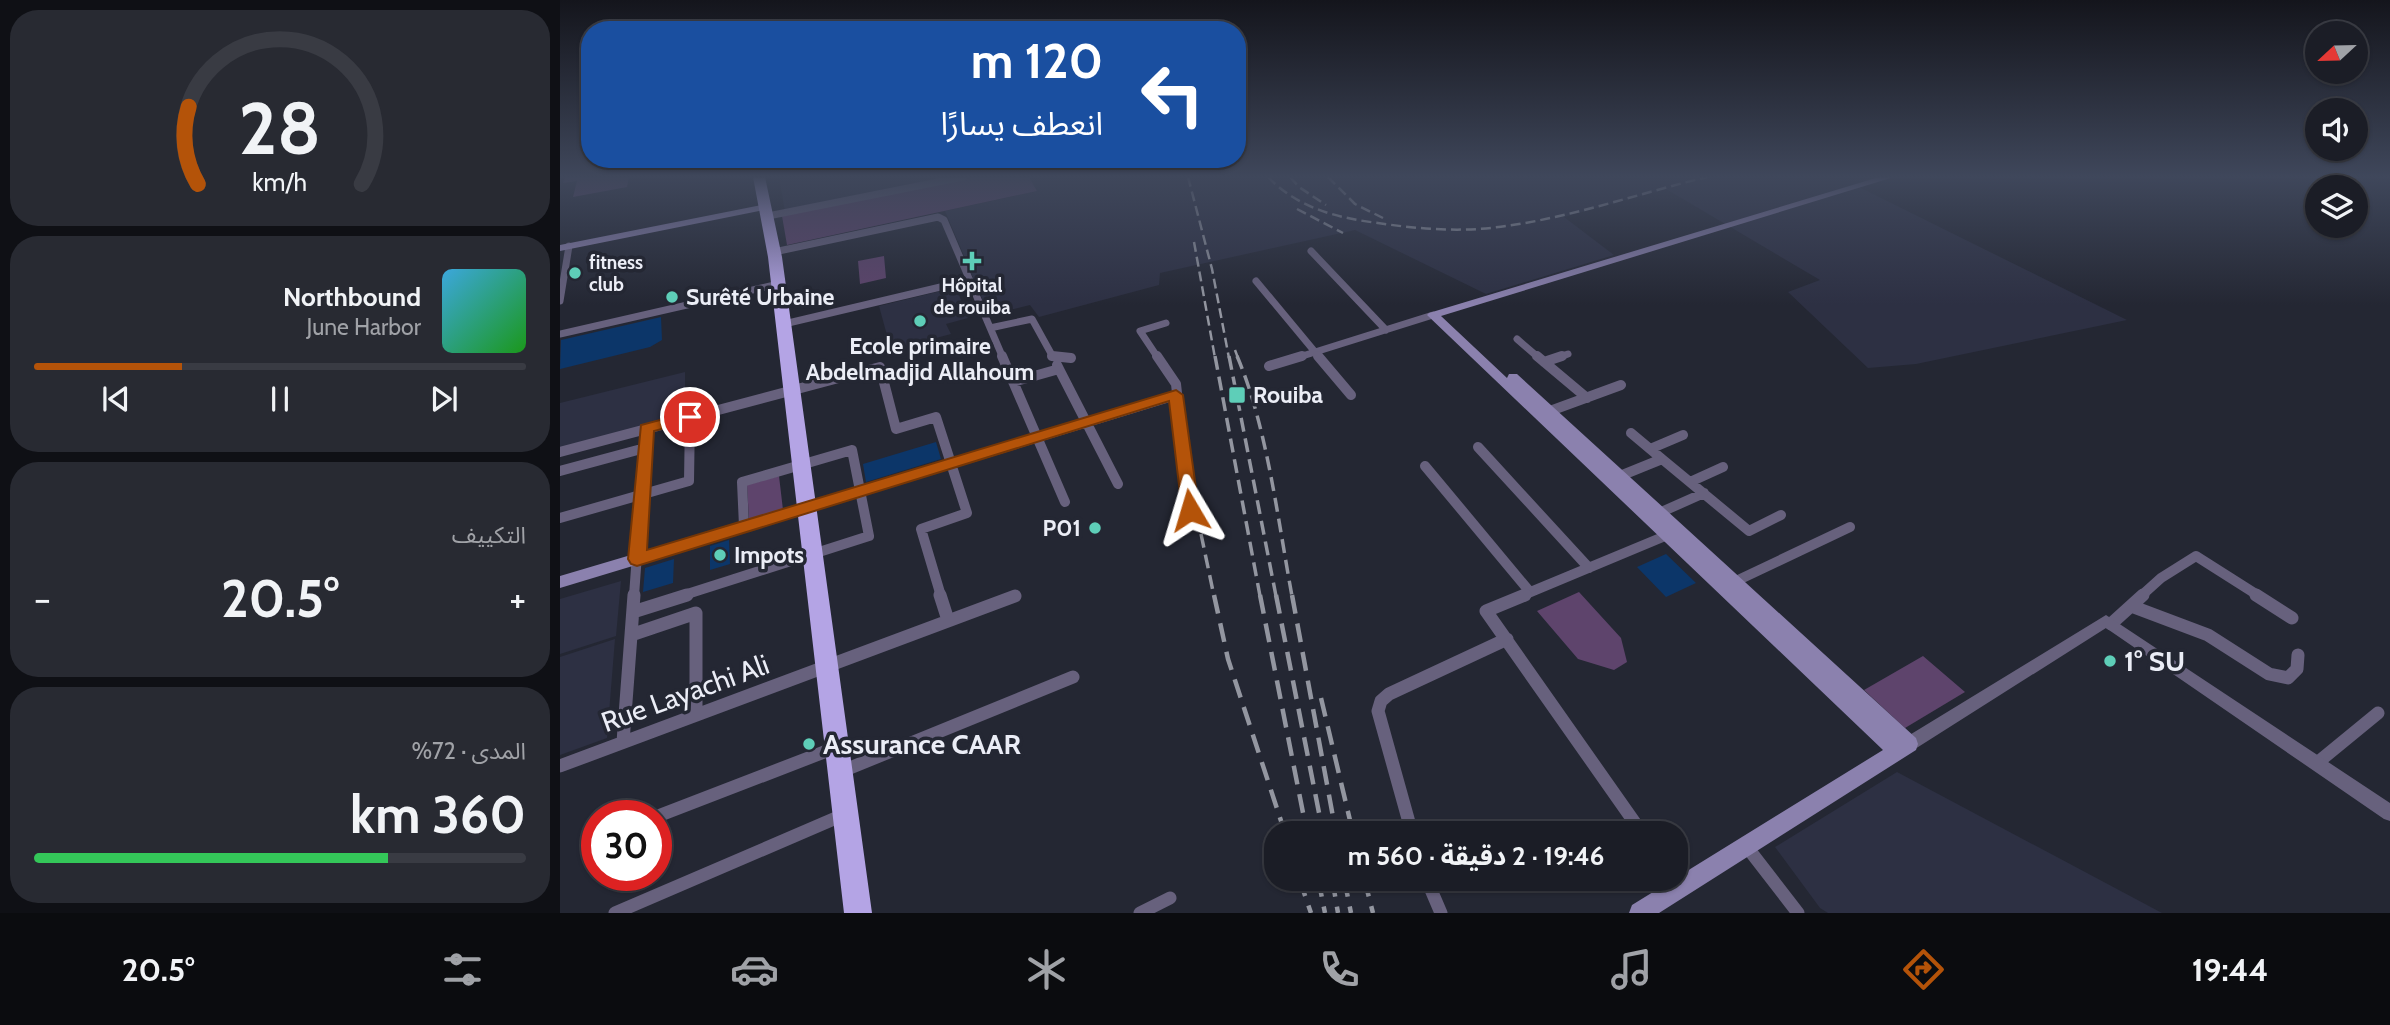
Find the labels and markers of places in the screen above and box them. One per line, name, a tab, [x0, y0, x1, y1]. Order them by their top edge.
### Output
place label: fitness club	[589, 251, 643, 296]
marker: Hôpital de rouiba	[962, 251, 982, 271]
marker: fitness club	[567, 265, 583, 281]
place label: Hôpital de rouiba	[933, 274, 1011, 319]
place label: Surêté Urbaine	[686, 283, 835, 311]
marker: Surêté Urbaine	[664, 289, 680, 305]
marker: Ecole primaire Abdelmadjid Allahoum	[912, 313, 928, 329]
place label: Ecole primaire Abdelmadjid Allahoum	[806, 332, 1034, 386]
place label: Rouiba	[1253, 381, 1323, 409]
marker: Rouiba	[1227, 385, 1247, 405]
pin	[660, 387, 720, 447]
place label: P01	[1043, 514, 1081, 542]
marker: P01	[1087, 520, 1103, 536]
place label: Impots	[734, 541, 804, 569]
marker: Impots	[712, 547, 728, 563]
place label: 1° SU	[2124, 644, 2185, 678]
marker: 1° SU	[2102, 653, 2118, 669]
place label: Assurance CAAR	[823, 727, 1022, 761]
marker: Assurance CAAR	[801, 736, 817, 752]

